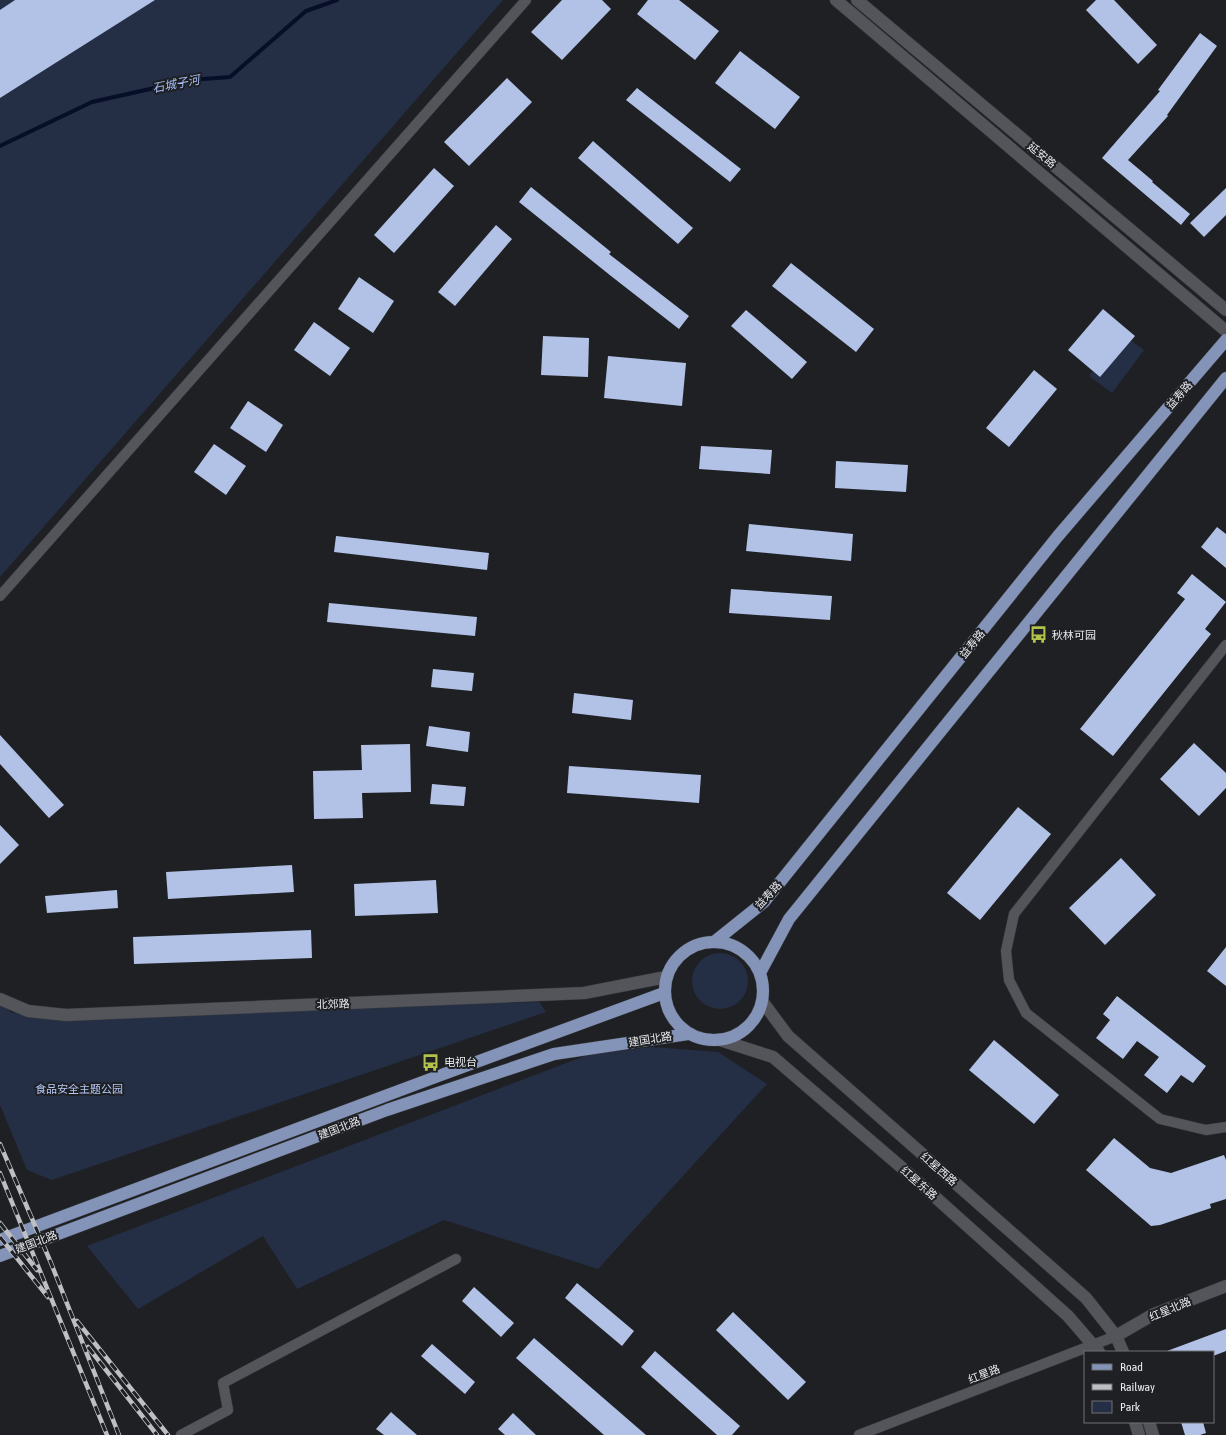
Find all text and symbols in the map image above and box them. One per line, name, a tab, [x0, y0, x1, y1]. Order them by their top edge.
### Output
water label: 石城子河	[151, 72, 203, 95]
street label: 延安路	[1026, 140, 1058, 170]
street label: 益寿路	[1164, 379, 1194, 411]
bus stop icon: 秋林可园	[1029, 625, 1049, 645]
street label: 益寿路	[957, 627, 987, 661]
place label: 秋林可园	[1052, 629, 1096, 641]
street label: 益寿路	[752, 879, 784, 911]
street label: 北郊路	[316, 997, 350, 1011]
street label: 建国北路	[627, 1030, 673, 1048]
bus stop icon: 电视台	[421, 1052, 441, 1072]
place label: 电视台	[444, 1056, 477, 1068]
park label: 食品安全主题公园	[35, 1083, 123, 1095]
street label: 建国北路	[316, 1115, 362, 1141]
street label: 红星西路	[918, 1150, 960, 1188]
street label: 红星东路	[898, 1164, 940, 1202]
street label: 建国北路	[13, 1229, 59, 1255]
street label: 红星北路	[1147, 1295, 1193, 1323]
legend	[1084, 1351, 1214, 1423]
text: Road	[1120, 1360, 1143, 1374]
street label: 红星路	[966, 1362, 1002, 1386]
text: Railway	[1120, 1380, 1155, 1394]
text: Park	[1120, 1400, 1141, 1414]

